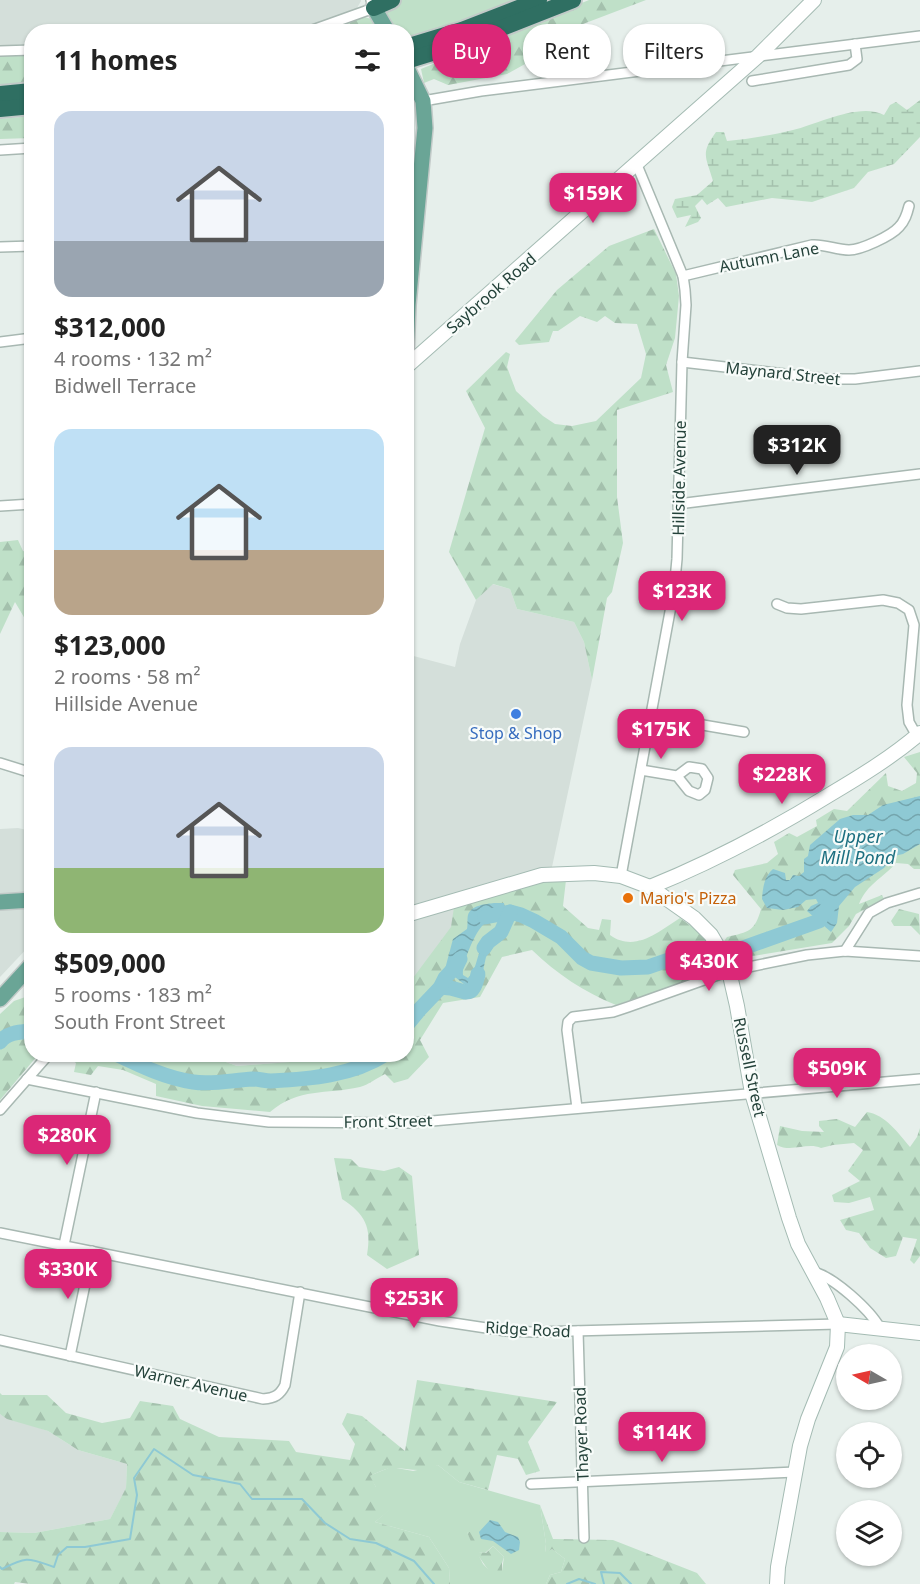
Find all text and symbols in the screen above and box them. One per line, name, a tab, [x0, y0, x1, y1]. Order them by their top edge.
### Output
chip: Buy	[432, 24, 511, 78]
chip: Rent	[523, 24, 611, 78]
chip: Filters	[623, 24, 725, 78]
text: 11 homes	[54, 42, 178, 78]
icon: filters	[351, 44, 384, 77]
icon: home	[165, 150, 273, 258]
pin: $159K	[551, 173, 635, 224]
text: $159K	[563, 179, 623, 206]
street label: Autumn Lane	[717, 237, 821, 277]
street label: Saybrook Road	[441, 248, 541, 338]
text: $312,000	[54, 309, 166, 345]
text: 4 rooms · 132 m²	[54, 345, 212, 372]
street label: Maynard Street	[724, 356, 842, 390]
text: Bidwell Terrace	[54, 372, 196, 399]
street label: Hillside Avenue	[667, 420, 691, 536]
pin: $312K	[755, 425, 839, 476]
text: $312K	[767, 431, 827, 458]
icon: home	[165, 468, 273, 576]
pin: $123K	[640, 571, 724, 622]
text: $123K	[652, 577, 712, 604]
text: $123,000	[54, 627, 166, 663]
text: 2 rooms · 58 m²	[54, 663, 201, 690]
text: Hillside Avenue	[54, 690, 198, 717]
marker: Stop & Shop	[509, 707, 523, 721]
pin: $175K	[619, 709, 703, 760]
text: $175K	[631, 715, 691, 742]
place label: Stop & Shop	[470, 722, 562, 744]
pin: $228K	[740, 754, 824, 805]
text: $228K	[752, 760, 812, 787]
icon: home	[165, 786, 273, 894]
water label: Upper Mill Pond	[821, 824, 896, 869]
place label: Mario's Pizza	[640, 887, 737, 909]
marker: Mario's Pizza	[621, 891, 635, 905]
pin: $430K	[667, 941, 751, 992]
text: $509,000	[54, 945, 166, 981]
text: $430K	[679, 947, 739, 974]
text: 5 rooms · 183 m²	[54, 981, 212, 1008]
text: South Front Street	[54, 1008, 225, 1035]
street label: Russell Street	[729, 1015, 771, 1119]
pin: $509K	[795, 1048, 879, 1099]
text: $509K	[807, 1054, 867, 1081]
street label: Front Street	[343, 1109, 433, 1133]
pin: $280K	[25, 1115, 109, 1166]
text: $280K	[37, 1121, 97, 1148]
pin: $330K	[26, 1249, 110, 1300]
text: $330K	[38, 1255, 98, 1282]
pin: $253K	[372, 1278, 456, 1329]
text: $253K	[384, 1284, 444, 1311]
street label: Ridge Road	[485, 1316, 571, 1342]
north arrow	[836, 1344, 902, 1410]
map controls	[836, 1344, 902, 1566]
street label: Warner Avenue	[132, 1359, 250, 1407]
street label: Thayer Road	[568, 1387, 594, 1481]
pin: $114K	[620, 1412, 704, 1463]
text: $114K	[632, 1418, 692, 1445]
button: locate	[836, 1422, 902, 1488]
button: layers	[836, 1500, 902, 1566]

